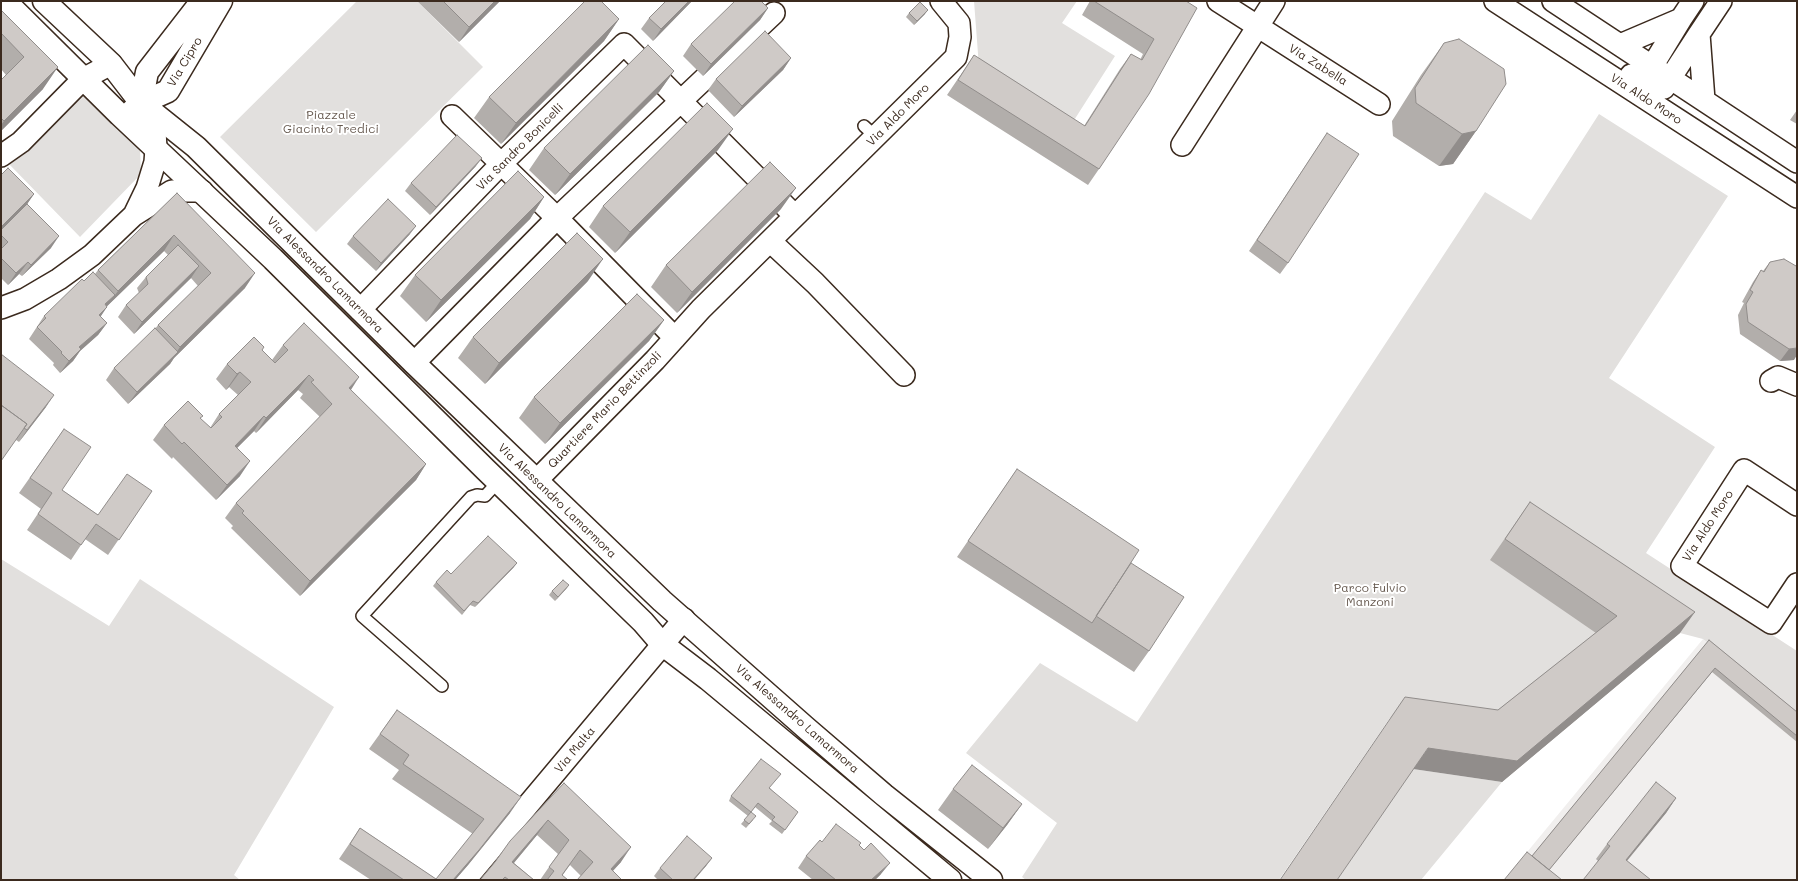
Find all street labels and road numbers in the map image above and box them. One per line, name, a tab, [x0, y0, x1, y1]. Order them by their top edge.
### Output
street label: Via Cipro	[165, 35, 205, 89]
street label: Via Zabella	[1286, 41, 1350, 89]
street label: Via Aldo Moro	[1608, 71, 1684, 127]
street label: Via Aldo Moro	[864, 81, 932, 149]
street label: Via Sandro Bonicelli	[473, 100, 567, 194]
street label: Via Alessandro Lamarmora	[264, 214, 386, 336]
street label: Quartiere Mario Bettinzoli	[545, 349, 665, 471]
street label: Via Alessandro Lamarmora	[495, 441, 619, 561]
street label: Via Aldo Moro	[1680, 488, 1736, 564]
street label: Via Alessandro Lamarmora	[732, 661, 862, 777]
street label: Via Malta	[552, 724, 598, 776]

